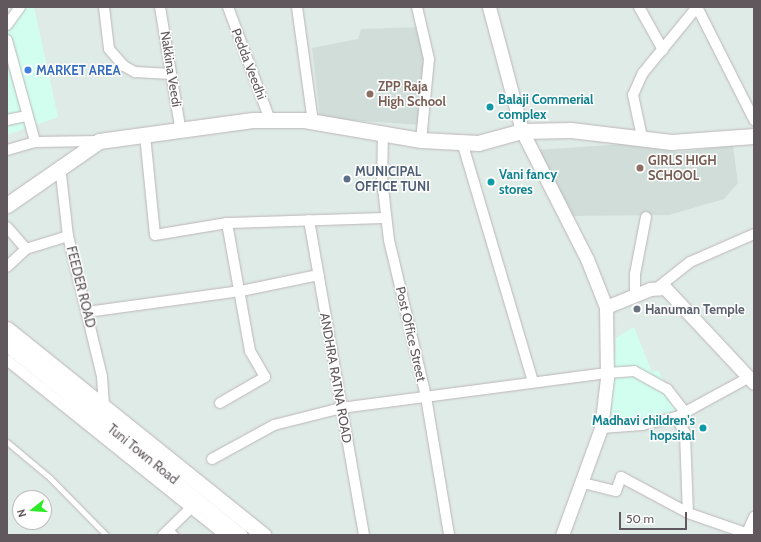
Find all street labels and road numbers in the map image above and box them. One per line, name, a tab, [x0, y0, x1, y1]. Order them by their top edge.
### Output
street label: Pedda Veedhi	[228, 26, 270, 102]
street label: Nakkina Veedi	[157, 30, 185, 108]
street label: FEEDER ROAD	[63, 244, 99, 330]
street label: Post Office Street	[392, 285, 430, 383]
street label: ANDHRA RATNA ROAD	[317, 312, 355, 444]
street label: Tuni Town Road	[105, 421, 181, 487]

